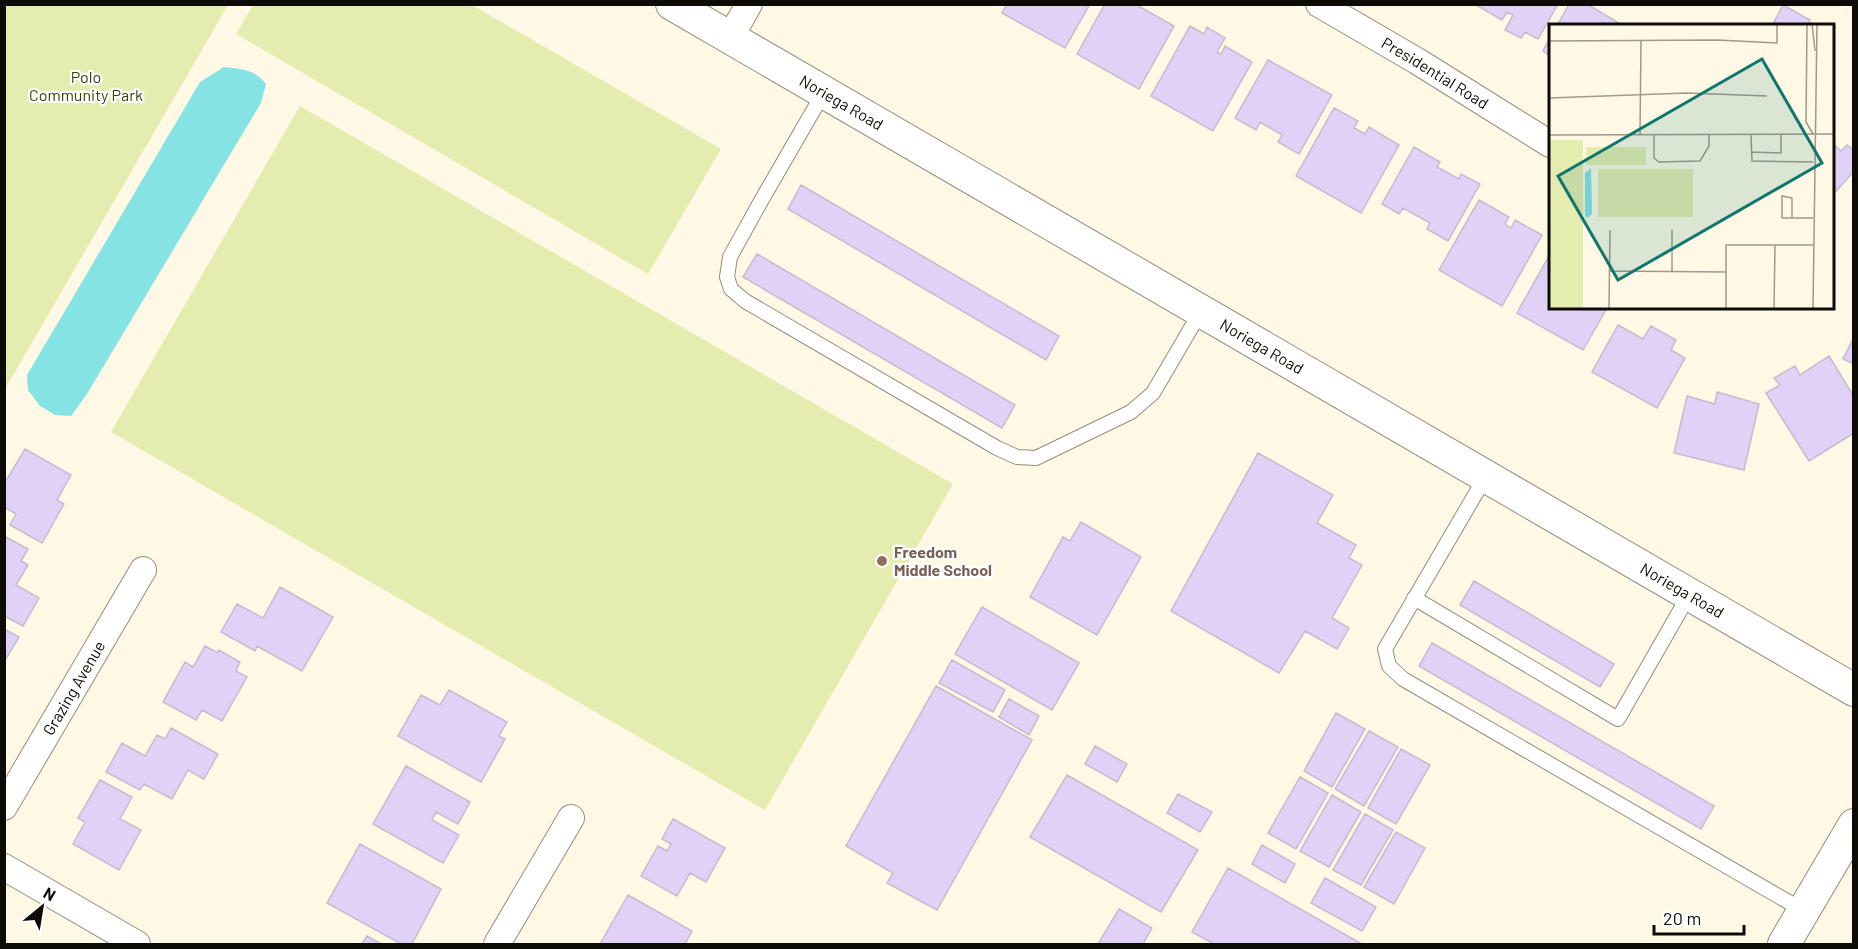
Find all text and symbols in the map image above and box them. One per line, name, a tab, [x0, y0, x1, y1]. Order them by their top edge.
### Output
inset map	[1549, 24, 1834, 309]
street label: Presidential Road	[1379, 33, 1492, 112]
park label: Polo Community Park	[29, 67, 143, 104]
street label: Noriega Road	[797, 70, 887, 134]
street label: Noriega Road	[1217, 314, 1307, 378]
place label: Freedom Middle School	[894, 542, 992, 579]
marker: Freedom Middle School	[875, 554, 889, 568]
street label: Noriega Road	[1637, 558, 1728, 622]
street label: Grazing Avenue	[38, 637, 108, 738]
north arrow	[12, 877, 72, 937]
text: N	[40, 883, 59, 904]
scale bar	[1654, 898, 1744, 936]
text: 20 m	[1663, 907, 1701, 929]

